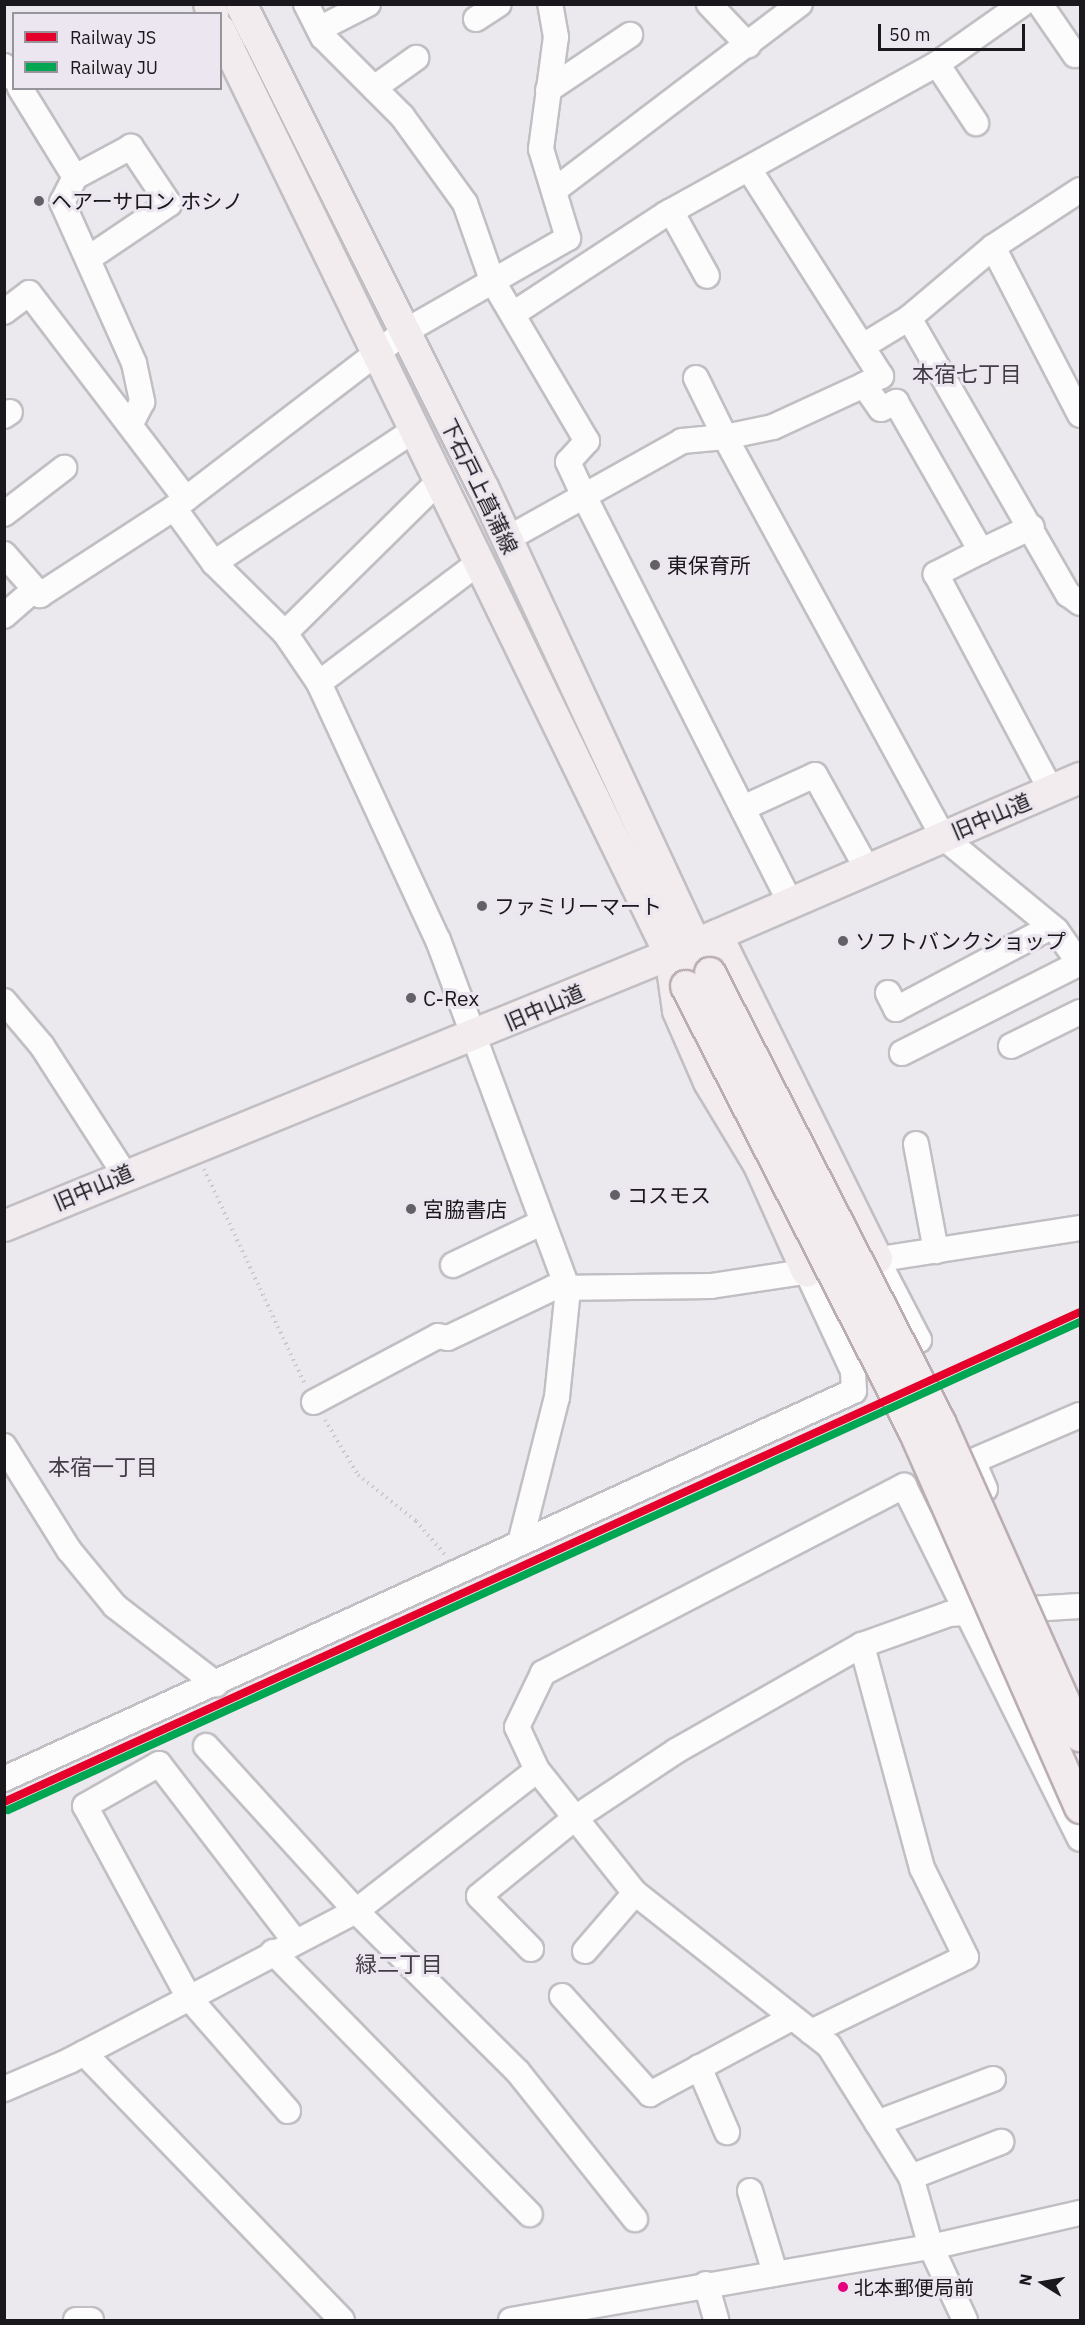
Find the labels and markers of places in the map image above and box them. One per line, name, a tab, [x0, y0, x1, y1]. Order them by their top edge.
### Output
place label: ヘアーサロン ホシノ	[51, 188, 244, 214]
marker: ヘアーサロン ホシノ	[32, 194, 46, 208]
place label: 東保育所	[667, 552, 751, 578]
marker: 東保育所	[648, 558, 662, 572]
place label: ファミリーマート	[494, 893, 662, 919]
marker: ファミリーマート	[475, 899, 489, 913]
place label: ソフトバンクショップ	[855, 928, 1065, 954]
marker: ソフトバンクショップ	[836, 934, 850, 948]
place label: C-Rex	[423, 985, 479, 1011]
marker: C-Rex	[404, 991, 418, 1005]
place label: コスモス	[627, 1182, 711, 1208]
marker: コスモス	[608, 1188, 622, 1202]
place label: 宮脇書店	[423, 1196, 507, 1222]
marker: 宮脇書店	[404, 1202, 418, 1216]
place label: 北本郵便局前	[854, 2275, 974, 2299]
marker: 北本郵便局前	[837, 2281, 849, 2293]

